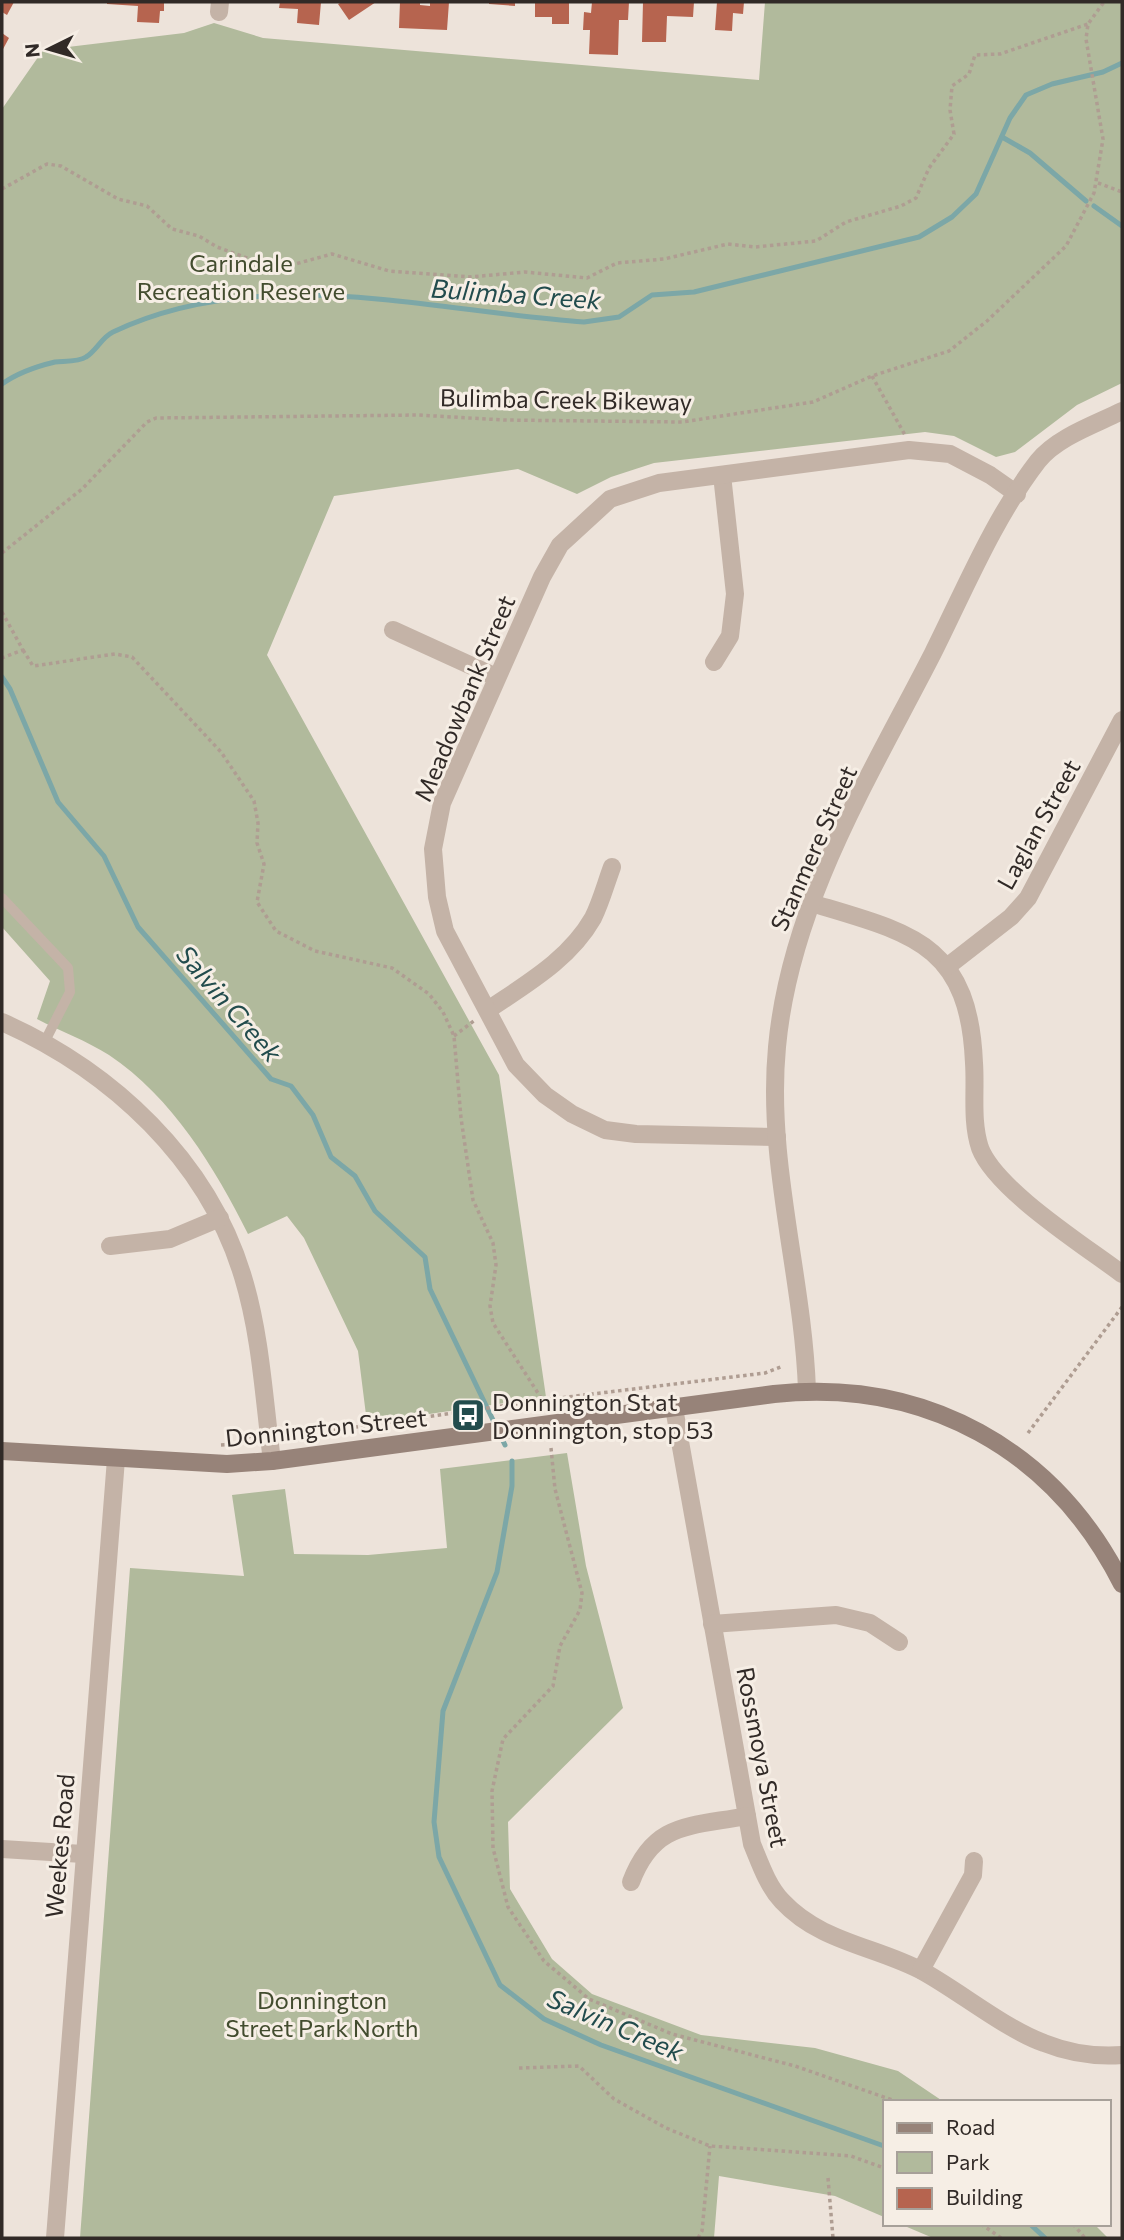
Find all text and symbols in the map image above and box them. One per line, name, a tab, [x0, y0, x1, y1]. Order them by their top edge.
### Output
north arrow	[14, 14, 84, 84]
text: N	[19, 42, 44, 59]
park label: Carindale Recreation Reserve	[137, 248, 345, 305]
water label: Bulimba Creek	[430, 272, 603, 314]
street label: Bulimba Creek Bikeway	[440, 382, 692, 416]
street label: Meadowbank Street	[407, 590, 521, 805]
street label: Laglan Street	[990, 754, 1086, 894]
street label: Stanmere Street	[764, 761, 862, 935]
water label: Salvin Creek	[171, 938, 290, 1068]
place label: Donnington St at Donnington, stop 53	[492, 1387, 713, 1444]
bus stop icon: Donnington St at Donnington, stop 53	[449, 1396, 487, 1434]
street label: Donnington Street	[224, 1402, 428, 1452]
street label: Rossmoya Street	[731, 1664, 795, 1850]
street label: Weekes Road	[38, 1773, 80, 1919]
water label: Salvin Creek	[543, 1981, 689, 2067]
park label: Donnington Street Park North	[226, 1985, 418, 2042]
legend	[883, 2100, 1110, 2226]
text: Road	[946, 2114, 995, 2139]
text: Park	[946, 2149, 990, 2174]
text: Building	[946, 2184, 1023, 2209]

